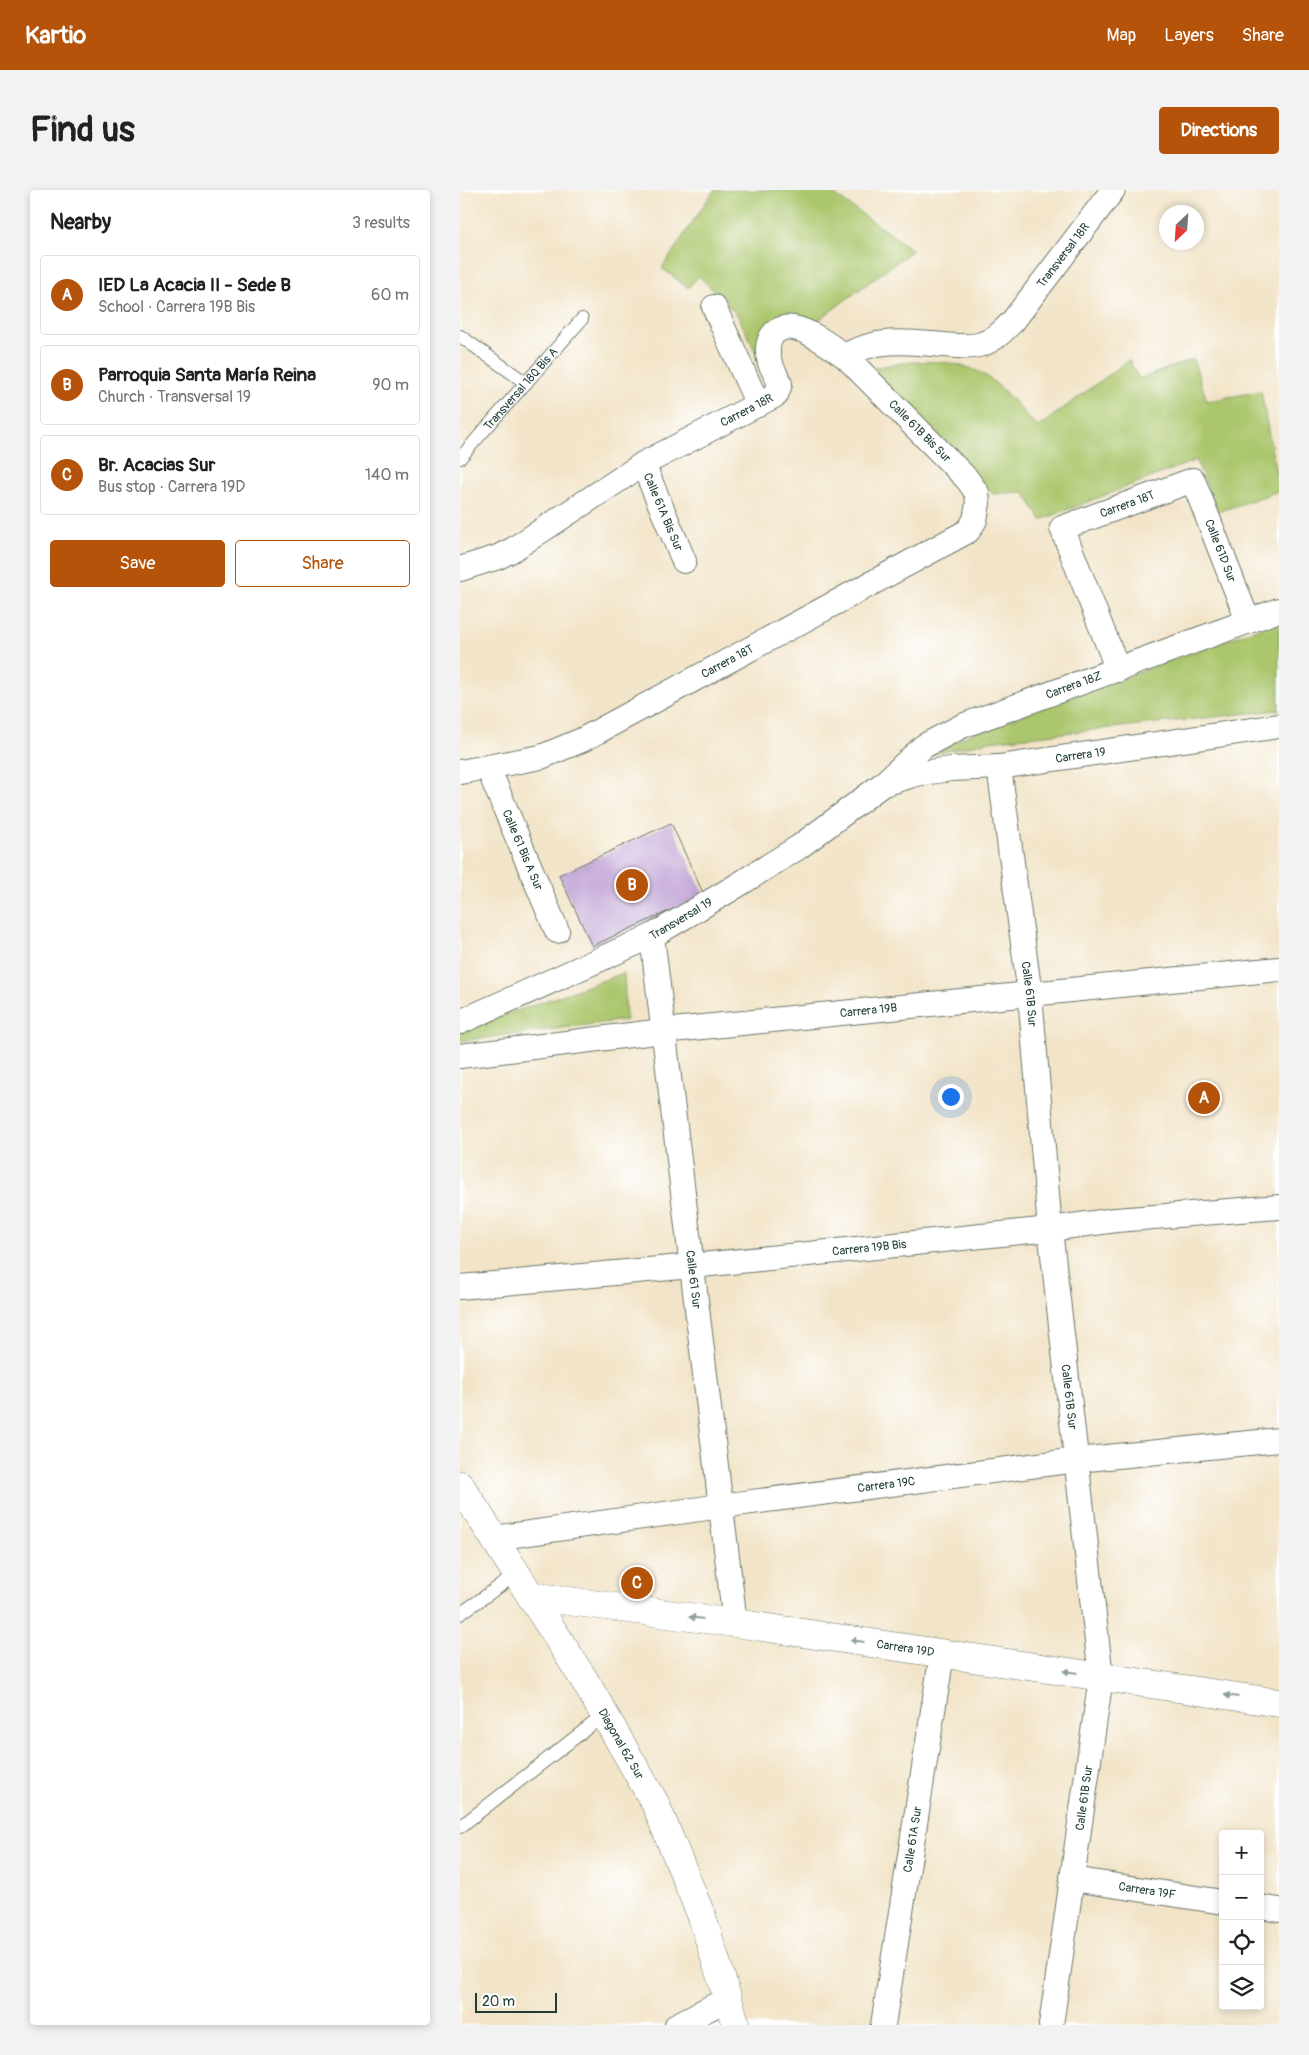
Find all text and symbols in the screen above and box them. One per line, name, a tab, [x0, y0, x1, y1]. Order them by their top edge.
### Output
text: Kartio	[25, 21, 86, 50]
text: Map	[1107, 24, 1136, 47]
text: Layers	[1164, 24, 1214, 47]
text: Share	[1242, 24, 1284, 47]
button: Directions	[1159, 107, 1279, 154]
text: Find us	[30, 108, 135, 152]
north arrow	[1159, 205, 1204, 250]
text: Nearby	[50, 209, 111, 236]
text: 3 results	[352, 213, 410, 233]
street label: Transversal 18R	[1034, 220, 1093, 291]
text: IED La Acacia II - Sede B	[98, 273, 291, 297]
text: A	[62, 285, 72, 305]
text: 60 m	[371, 285, 409, 305]
text: School · Carrera 19B Bis	[98, 297, 255, 317]
street label: Transversal 18Q Bis A	[481, 345, 562, 434]
text: Parroquia Santa María Reina	[98, 363, 316, 387]
text: B	[62, 375, 72, 395]
text: 90 m	[372, 375, 409, 395]
text: Church · Transversal 19	[98, 387, 251, 407]
street label: Carrera 18R	[718, 391, 776, 431]
street label: Calle 61B Bis Sur	[885, 397, 955, 466]
text: Br. Acacias Sur	[98, 453, 215, 477]
text: C	[62, 465, 72, 485]
text: 140 m	[365, 465, 409, 485]
street label: Calle 61A Bis Sur	[640, 471, 686, 554]
text: Bus stop · Carrera 19D	[98, 477, 245, 497]
street label: Carrera 18T	[1098, 488, 1157, 521]
street label: Calle 61D Sur	[1201, 517, 1239, 585]
button: Save	[50, 540, 225, 587]
button: Share	[235, 540, 410, 587]
street label: Carrera 18T	[699, 641, 757, 682]
street label: Carrera 18Z	[1044, 668, 1104, 703]
street label: Carrera 19	[1054, 744, 1107, 767]
street label: Calle 61 Bis A Sur	[499, 808, 546, 893]
pin: B	[616, 866, 648, 904]
street label: Transversal 19	[647, 895, 715, 944]
street label: Calle 61B Sur	[1018, 960, 1040, 1028]
street label: Carrera 19B	[839, 1000, 898, 1021]
pin: A	[1188, 1079, 1220, 1117]
your location	[938, 1084, 964, 1110]
street label: Carrera 19B Bis	[831, 1237, 908, 1259]
street label: Calle 61 Sur	[682, 1249, 704, 1310]
street label: Calle 61B Sur	[1057, 1364, 1080, 1431]
street label: Carrera 19C	[857, 1474, 916, 1496]
pin: C	[621, 1564, 653, 1602]
one-way arrow	[688, 1614, 704, 1622]
one-way arrow	[849, 1637, 865, 1645]
street label: Carrera 19D	[875, 1637, 936, 1660]
one-way arrow	[1062, 1668, 1078, 1676]
one-way arrow	[1222, 1692, 1238, 1700]
street label: Diagonal 62 Sur	[594, 1706, 647, 1783]
street label: Calle 61B Sur	[1073, 1764, 1097, 1832]
street label: Calle 61A Sur	[900, 1805, 926, 1874]
map controls	[1219, 1830, 1264, 2010]
button: +	[1219, 1830, 1264, 1875]
button: −	[1219, 1875, 1264, 1920]
street label: Carrera 19F	[1117, 1879, 1177, 1903]
button: locate	[1219, 1920, 1264, 1965]
button: layers	[1219, 1965, 1264, 2010]
scale bar	[475, 1990, 558, 2013]
text: 20 m	[482, 1993, 515, 2010]

